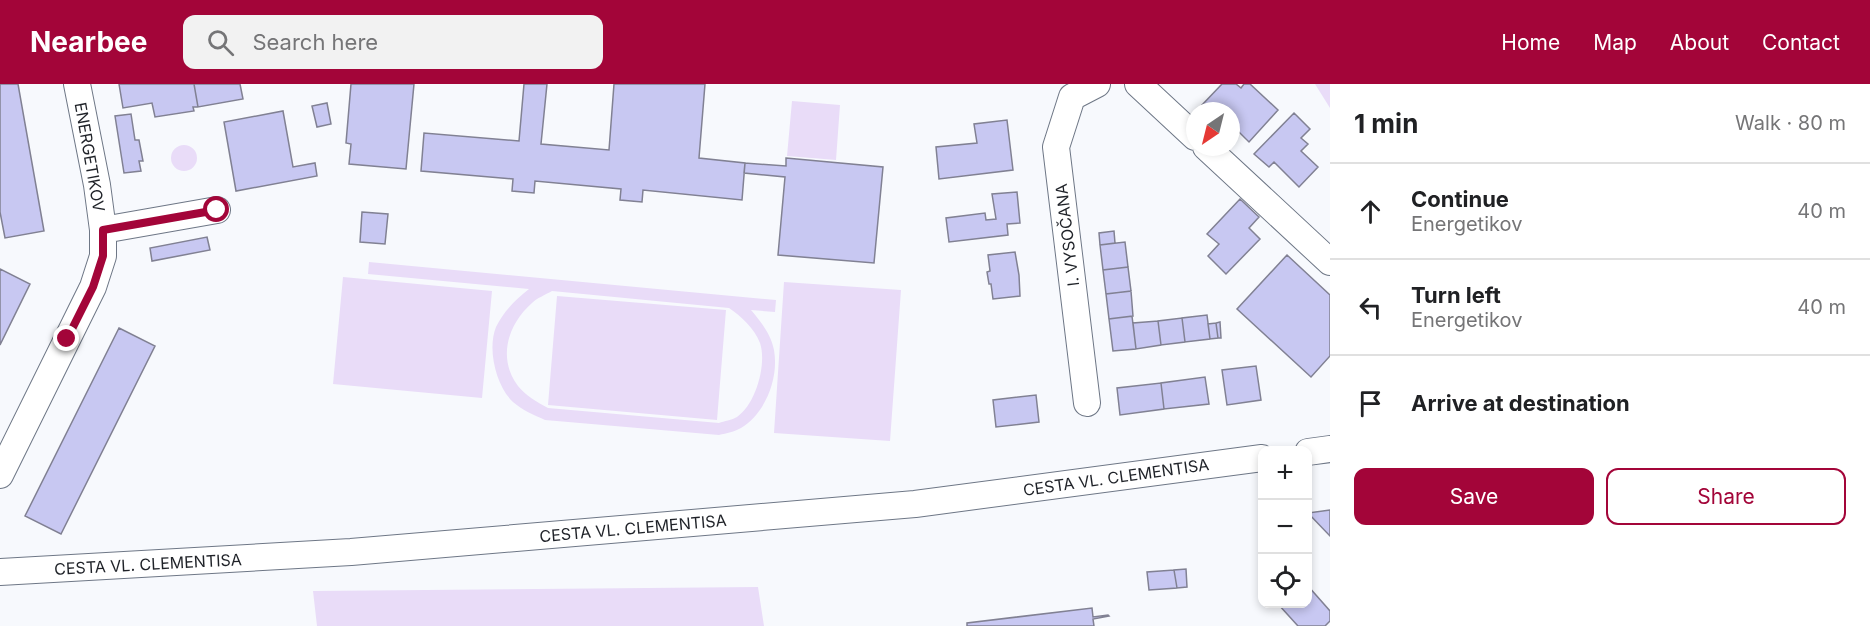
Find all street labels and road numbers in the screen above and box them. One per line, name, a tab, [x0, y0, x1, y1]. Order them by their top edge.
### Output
street label: ENERGETIKOV	[71, 101, 109, 213]
street label: I. VYSOČANA	[1051, 183, 1083, 287]
street label: CESTA VL. CLEMENTISA	[1022, 454, 1210, 500]
street label: CESTA VL. CLEMENTISA	[539, 510, 727, 546]
street label: CESTA VL. CLEMENTISA	[54, 549, 242, 579]

